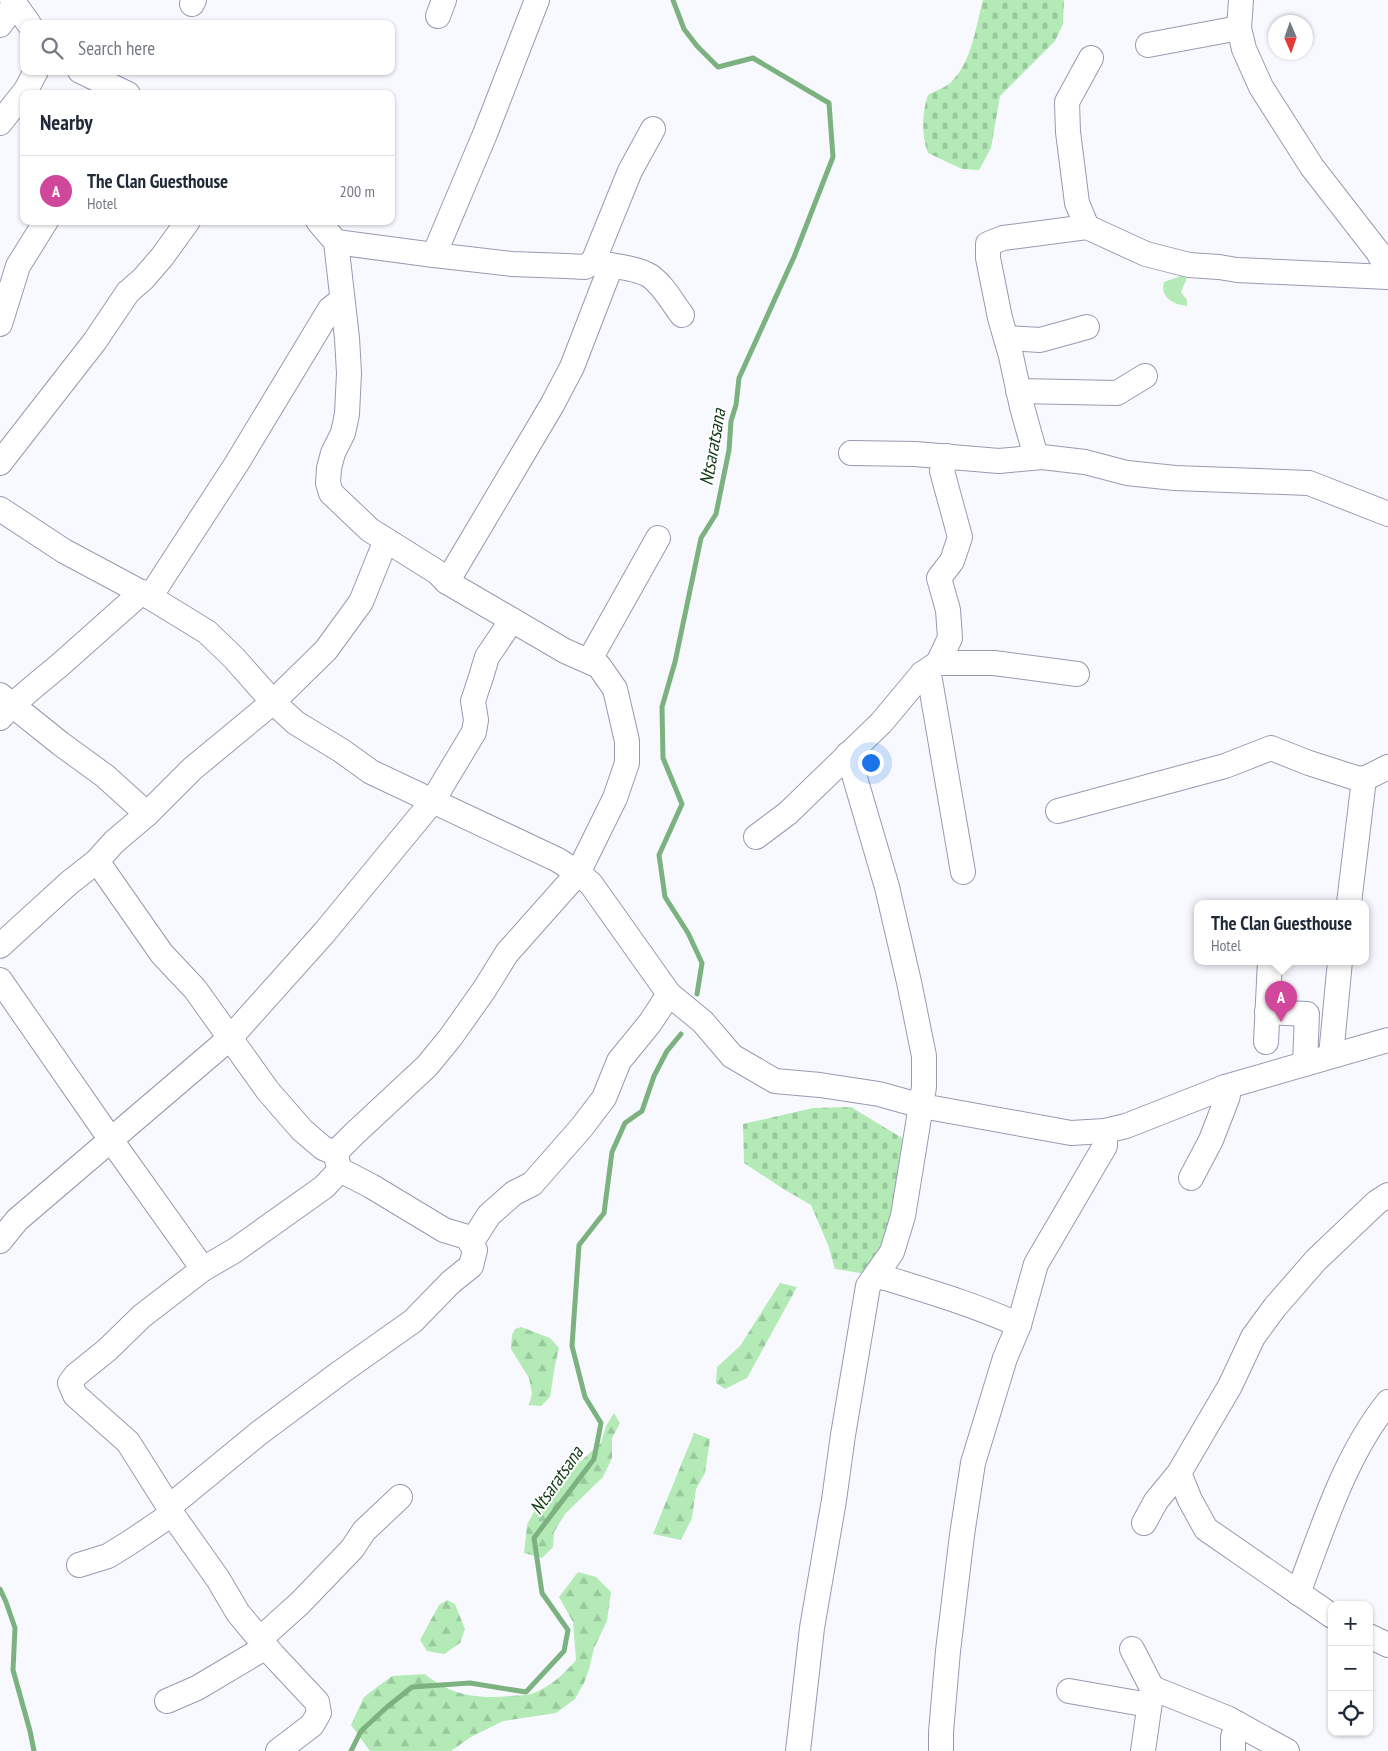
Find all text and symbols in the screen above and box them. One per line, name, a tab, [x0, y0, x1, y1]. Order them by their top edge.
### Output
north arrow	[1268, 15, 1313, 60]
search box	[20, 20, 395, 75]
icon: search	[38, 34, 66, 62]
text: Search here	[78, 36, 155, 60]
text: Nearby	[40, 109, 93, 136]
text: The Clan Guesthouse	[87, 169, 228, 193]
text: A	[52, 181, 60, 201]
text: 200 m	[340, 181, 375, 201]
text: Hotel	[87, 193, 117, 213]
water label: Ntsaratsana	[693, 405, 731, 487]
your location	[858, 750, 884, 776]
popup	[1194, 900, 1369, 965]
text: The Clan Guesthouse	[1211, 911, 1352, 935]
text: Hotel	[1211, 935, 1241, 955]
pin: A	[1265, 981, 1297, 1022]
water label: Ntsaratsana	[524, 1440, 589, 1519]
map controls	[1328, 1601, 1373, 1736]
button: +	[1328, 1601, 1373, 1646]
button: −	[1328, 1646, 1373, 1691]
button: locate	[1328, 1691, 1373, 1736]

